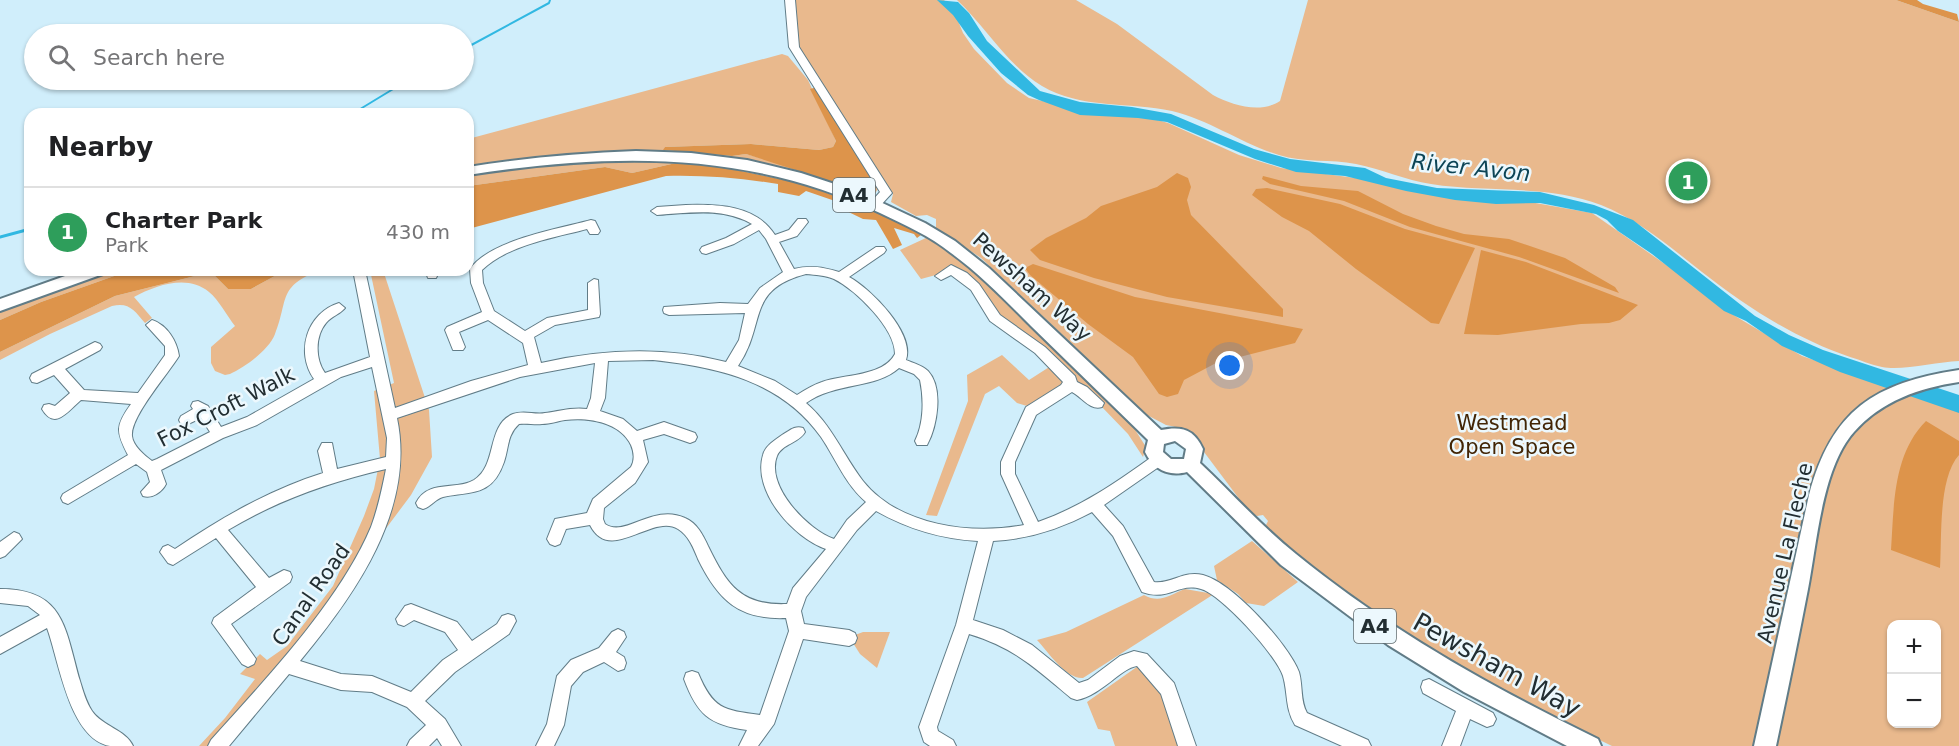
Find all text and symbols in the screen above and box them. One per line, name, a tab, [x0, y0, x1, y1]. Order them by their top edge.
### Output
search box	[24, 24, 474, 90]
icon: search	[45, 41, 78, 74]
text: Search here	[93, 45, 225, 70]
text: Nearby	[48, 132, 153, 162]
water label: River Avon	[1410, 149, 1532, 186]
pin: 1	[1668, 158, 1708, 204]
road number: A4	[833, 178, 875, 212]
text: Charter Park	[105, 208, 262, 233]
text: 1	[61, 220, 74, 244]
text: 430 m	[386, 220, 450, 244]
street label: Pewsham Way	[968, 228, 1096, 346]
text: Park	[105, 233, 148, 257]
your location	[1215, 351, 1244, 380]
street label: Fox Croft Walk	[153, 362, 299, 452]
park label: Westmead Open Space	[1449, 411, 1575, 459]
street label: Avenue La Fleche	[1753, 460, 1817, 646]
street label: Canal Road	[267, 539, 355, 651]
street label: Pewsham Way	[1408, 607, 1586, 723]
road number: A4	[1354, 609, 1396, 643]
map controls	[1887, 620, 1941, 728]
button: +	[1887, 620, 1941, 674]
button: −	[1887, 674, 1941, 728]

